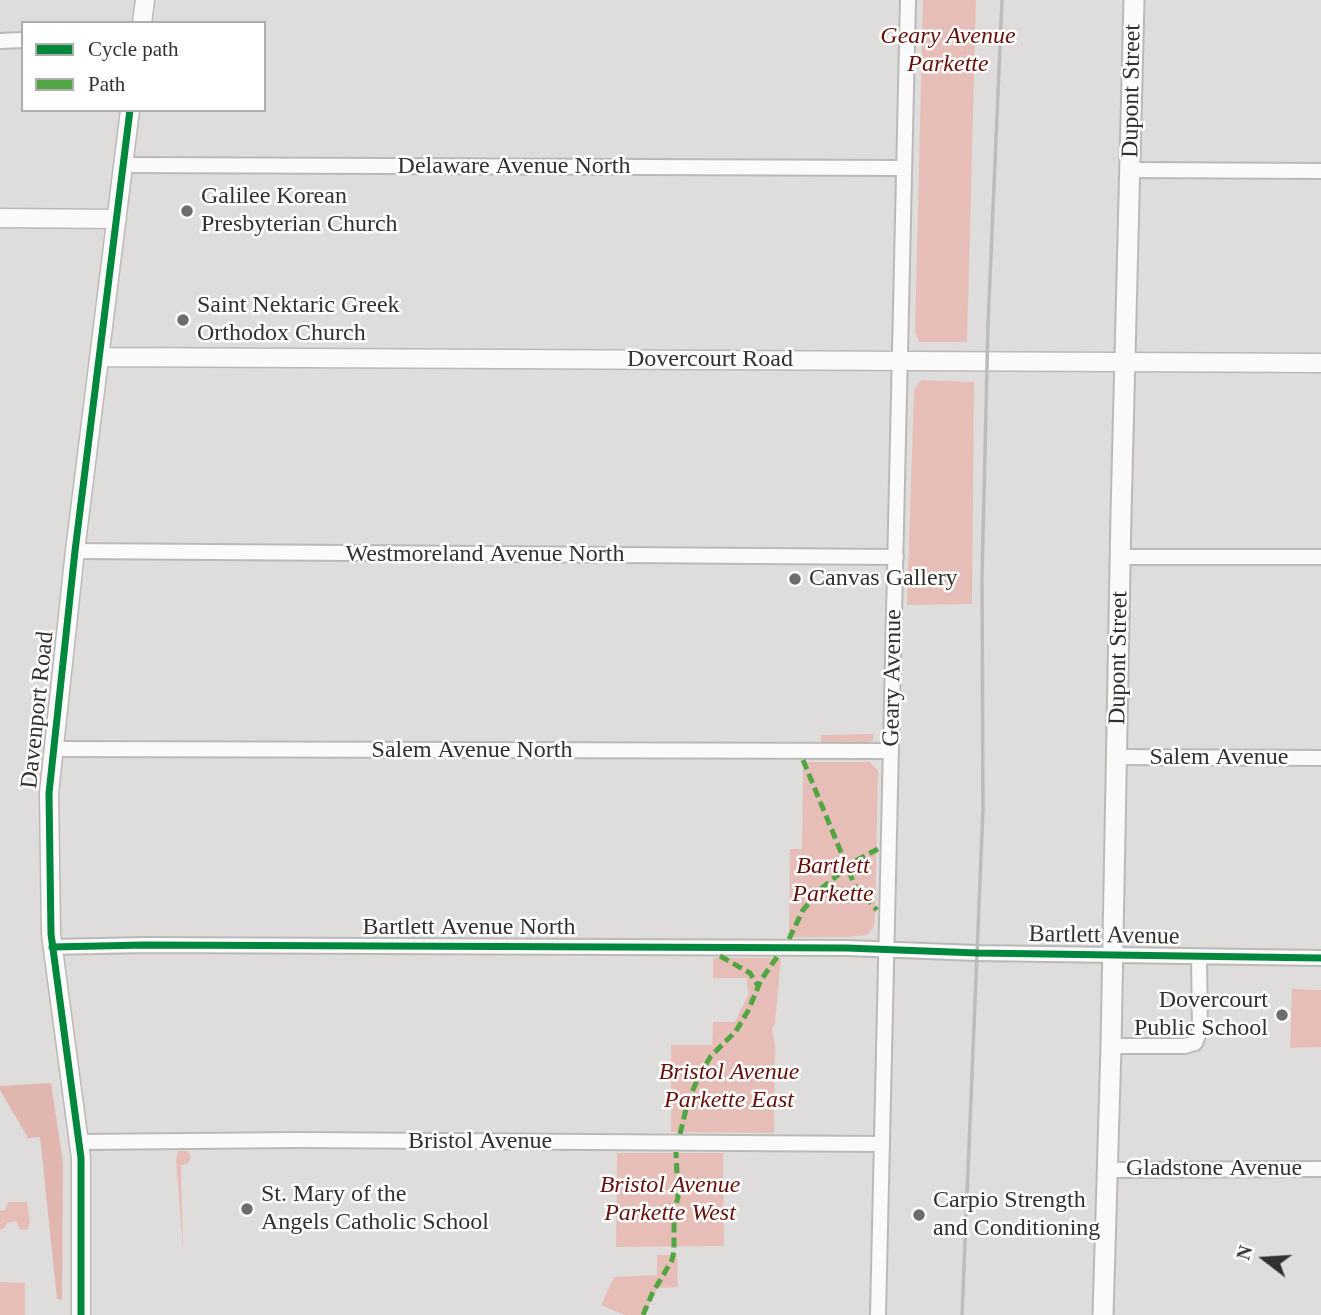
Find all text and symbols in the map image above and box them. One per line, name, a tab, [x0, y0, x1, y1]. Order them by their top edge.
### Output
legend	[21, 21, 266, 112]
park label: Geary Avenue Parkette	[880, 23, 1016, 79]
street label: Dupont Street	[1116, 24, 1148, 158]
text: Cycle path	[88, 37, 178, 61]
text: Path	[88, 72, 125, 96]
street label: Delaware Avenue North	[398, 153, 630, 181]
place label: Galilee Korean Presbyterian Church	[201, 183, 398, 239]
marker: Galilee Korean Presbyterian Church	[179, 203, 195, 219]
place label: Saint Nektaric Greek Orthodox Church	[197, 292, 400, 348]
marker: Saint Nektaric Greek Orthodox Church	[175, 312, 191, 328]
street label: Dovercourt Road	[627, 346, 793, 374]
street label: Westmoreland Avenue North	[346, 541, 624, 569]
place label: Canvas Gallery	[809, 565, 958, 593]
marker: Canvas Gallery	[787, 571, 803, 587]
street label: Dupont Street	[1103, 591, 1135, 725]
street label: Geary Avenue	[877, 609, 909, 747]
street label: Davenport Road	[15, 630, 61, 790]
street label: Salem Avenue North	[372, 737, 572, 765]
street label: Salem Avenue	[1150, 744, 1288, 772]
park label: Bartlett Parkette	[792, 853, 874, 909]
street label: Bartlett Avenue North	[363, 914, 575, 942]
street label: Bartlett Avenue	[1028, 920, 1180, 952]
place label: Dovercourt Public School	[1134, 987, 1268, 1043]
marker: Dovercourt Public School	[1274, 1007, 1290, 1023]
park label: Bristol Avenue Parkette East	[659, 1059, 799, 1115]
street label: Bristol Avenue	[408, 1128, 552, 1156]
street label: Gladstone Avenue	[1126, 1155, 1302, 1183]
park label: Bristol Avenue Parkette West	[600, 1172, 740, 1228]
place label: St. Mary of the Angels Catholic School	[261, 1181, 489, 1237]
place label: Carpio Strength and Conditioning	[933, 1187, 1100, 1243]
marker: St. Mary of the Angels Catholic School	[239, 1201, 255, 1217]
marker: Carpio Strength and Conditioning	[911, 1207, 927, 1223]
north arrow	[1230, 1224, 1300, 1294]
text: N	[1232, 1243, 1256, 1262]

